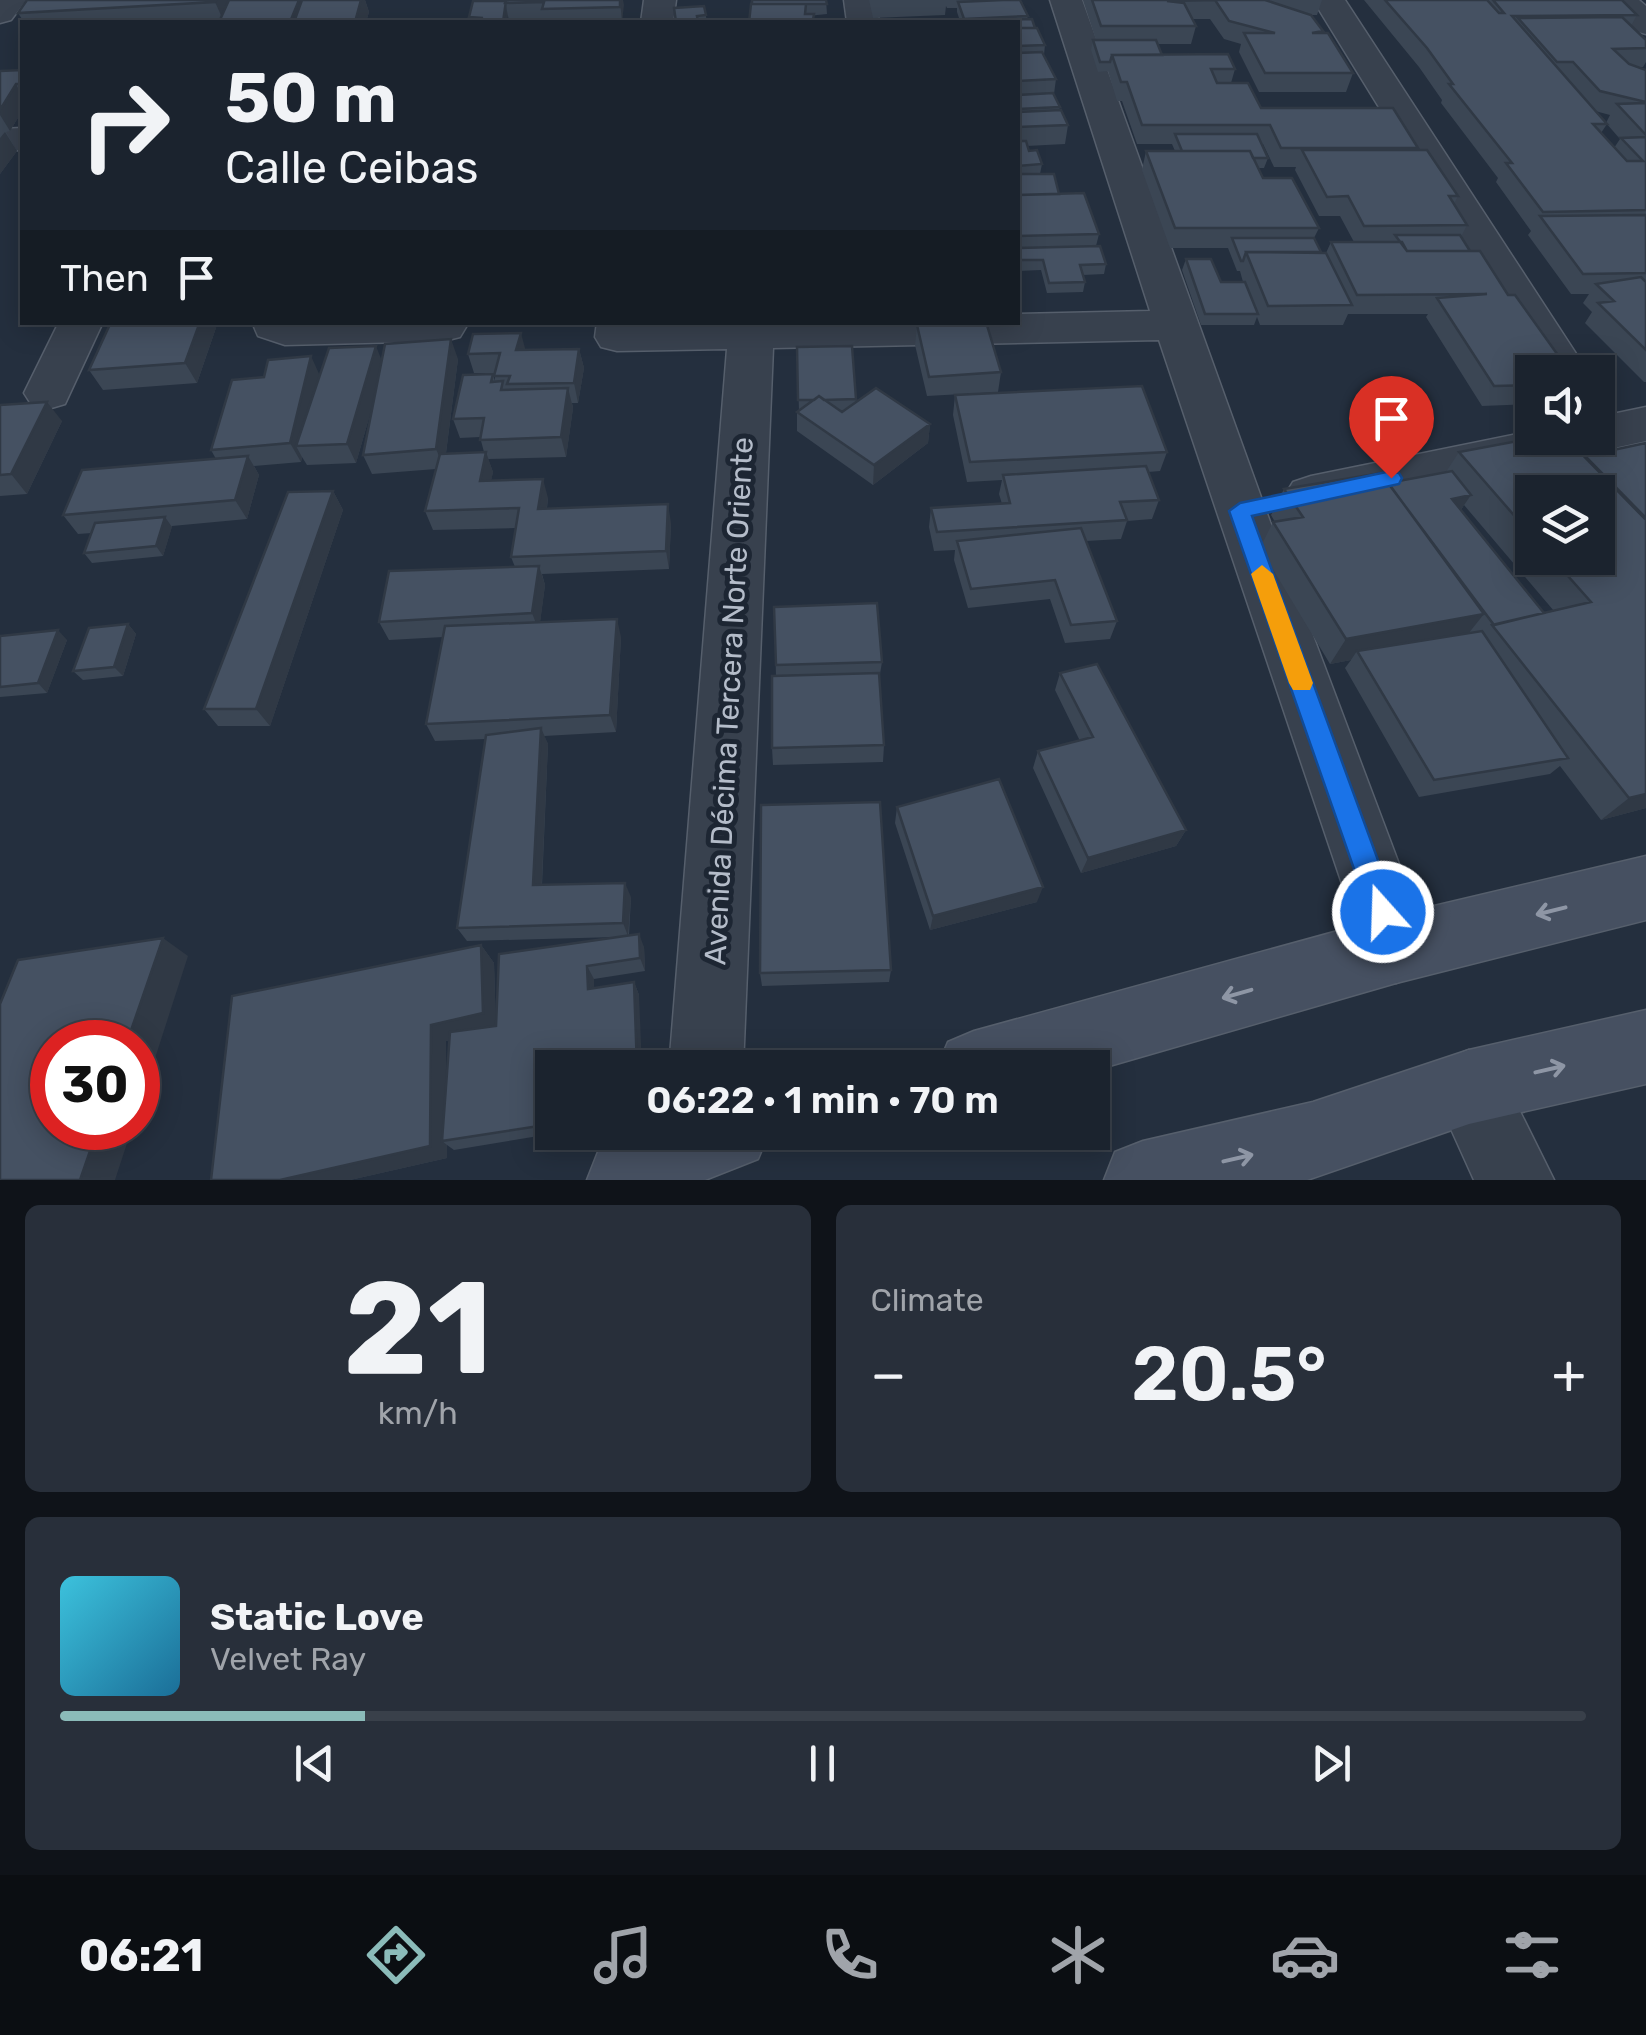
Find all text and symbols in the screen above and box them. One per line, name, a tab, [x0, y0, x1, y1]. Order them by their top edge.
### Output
text: 50 m	[225, 57, 397, 140]
icon: right	[60, 60, 190, 190]
text: Calle Ceibas	[225, 141, 479, 194]
icon: arrive	[169, 250, 224, 305]
text: Then	[60, 255, 149, 301]
map controls	[1515, 355, 1615, 575]
button: sound	[1515, 355, 1615, 455]
pin	[1349, 376, 1434, 479]
icon: arrive	[1364, 391, 1419, 446]
street label: Avenida Décima Tercera Norte Oriente	[697, 436, 761, 966]
button: layers	[1515, 475, 1615, 575]
position arrow	[1331, 860, 1435, 964]
one-way arrow	[1536, 903, 1568, 921]
one-way arrow	[1222, 985, 1253, 1004]
speed limit sign: 30	[30, 1020, 160, 1150]
one-way arrow	[1533, 1059, 1565, 1077]
text: 06:22 · 1 min · 70 m	[646, 1077, 999, 1123]
one-way arrow	[1221, 1148, 1253, 1166]
text: 21	[343, 1251, 492, 1406]
text: Climate	[871, 1281, 984, 1319]
text: 20.5°	[1131, 1330, 1327, 1419]
text: −	[871, 1342, 906, 1407]
text: +	[1552, 1342, 1586, 1407]
text: km/h	[378, 1394, 458, 1432]
text: Static Love	[210, 1594, 424, 1640]
text: Velvet Ray	[210, 1640, 366, 1678]
icon: previous	[287, 1736, 342, 1791]
icon: pause	[795, 1736, 850, 1791]
icon: next	[1304, 1736, 1359, 1791]
icon: directions	[361, 1920, 431, 1990]
icon: music	[588, 1920, 658, 1990]
icon: phone	[815, 1920, 885, 1990]
icon: climate	[1043, 1920, 1113, 1990]
icon: car	[1270, 1920, 1340, 1990]
icon: filters	[1497, 1920, 1567, 1990]
text: 06:21	[79, 1929, 203, 1982]

